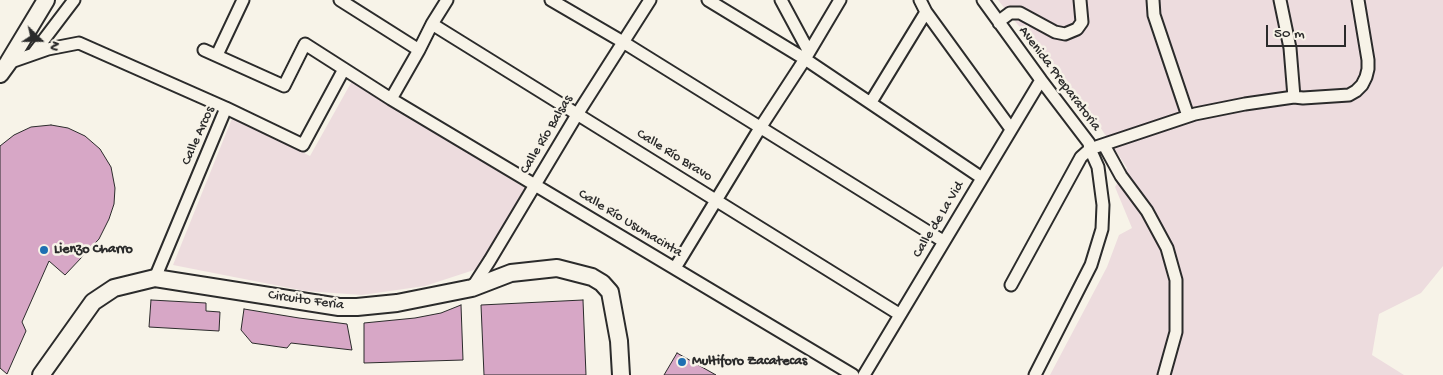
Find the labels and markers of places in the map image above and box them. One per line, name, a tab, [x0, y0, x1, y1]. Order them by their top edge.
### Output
place label: Lienzo Charro	[54, 242, 133, 258]
marker: Lienzo Charro	[38, 244, 50, 256]
place label: Multiforo Zacatecas	[692, 354, 807, 370]
marker: Multiforo Zacatecas	[676, 356, 688, 368]

